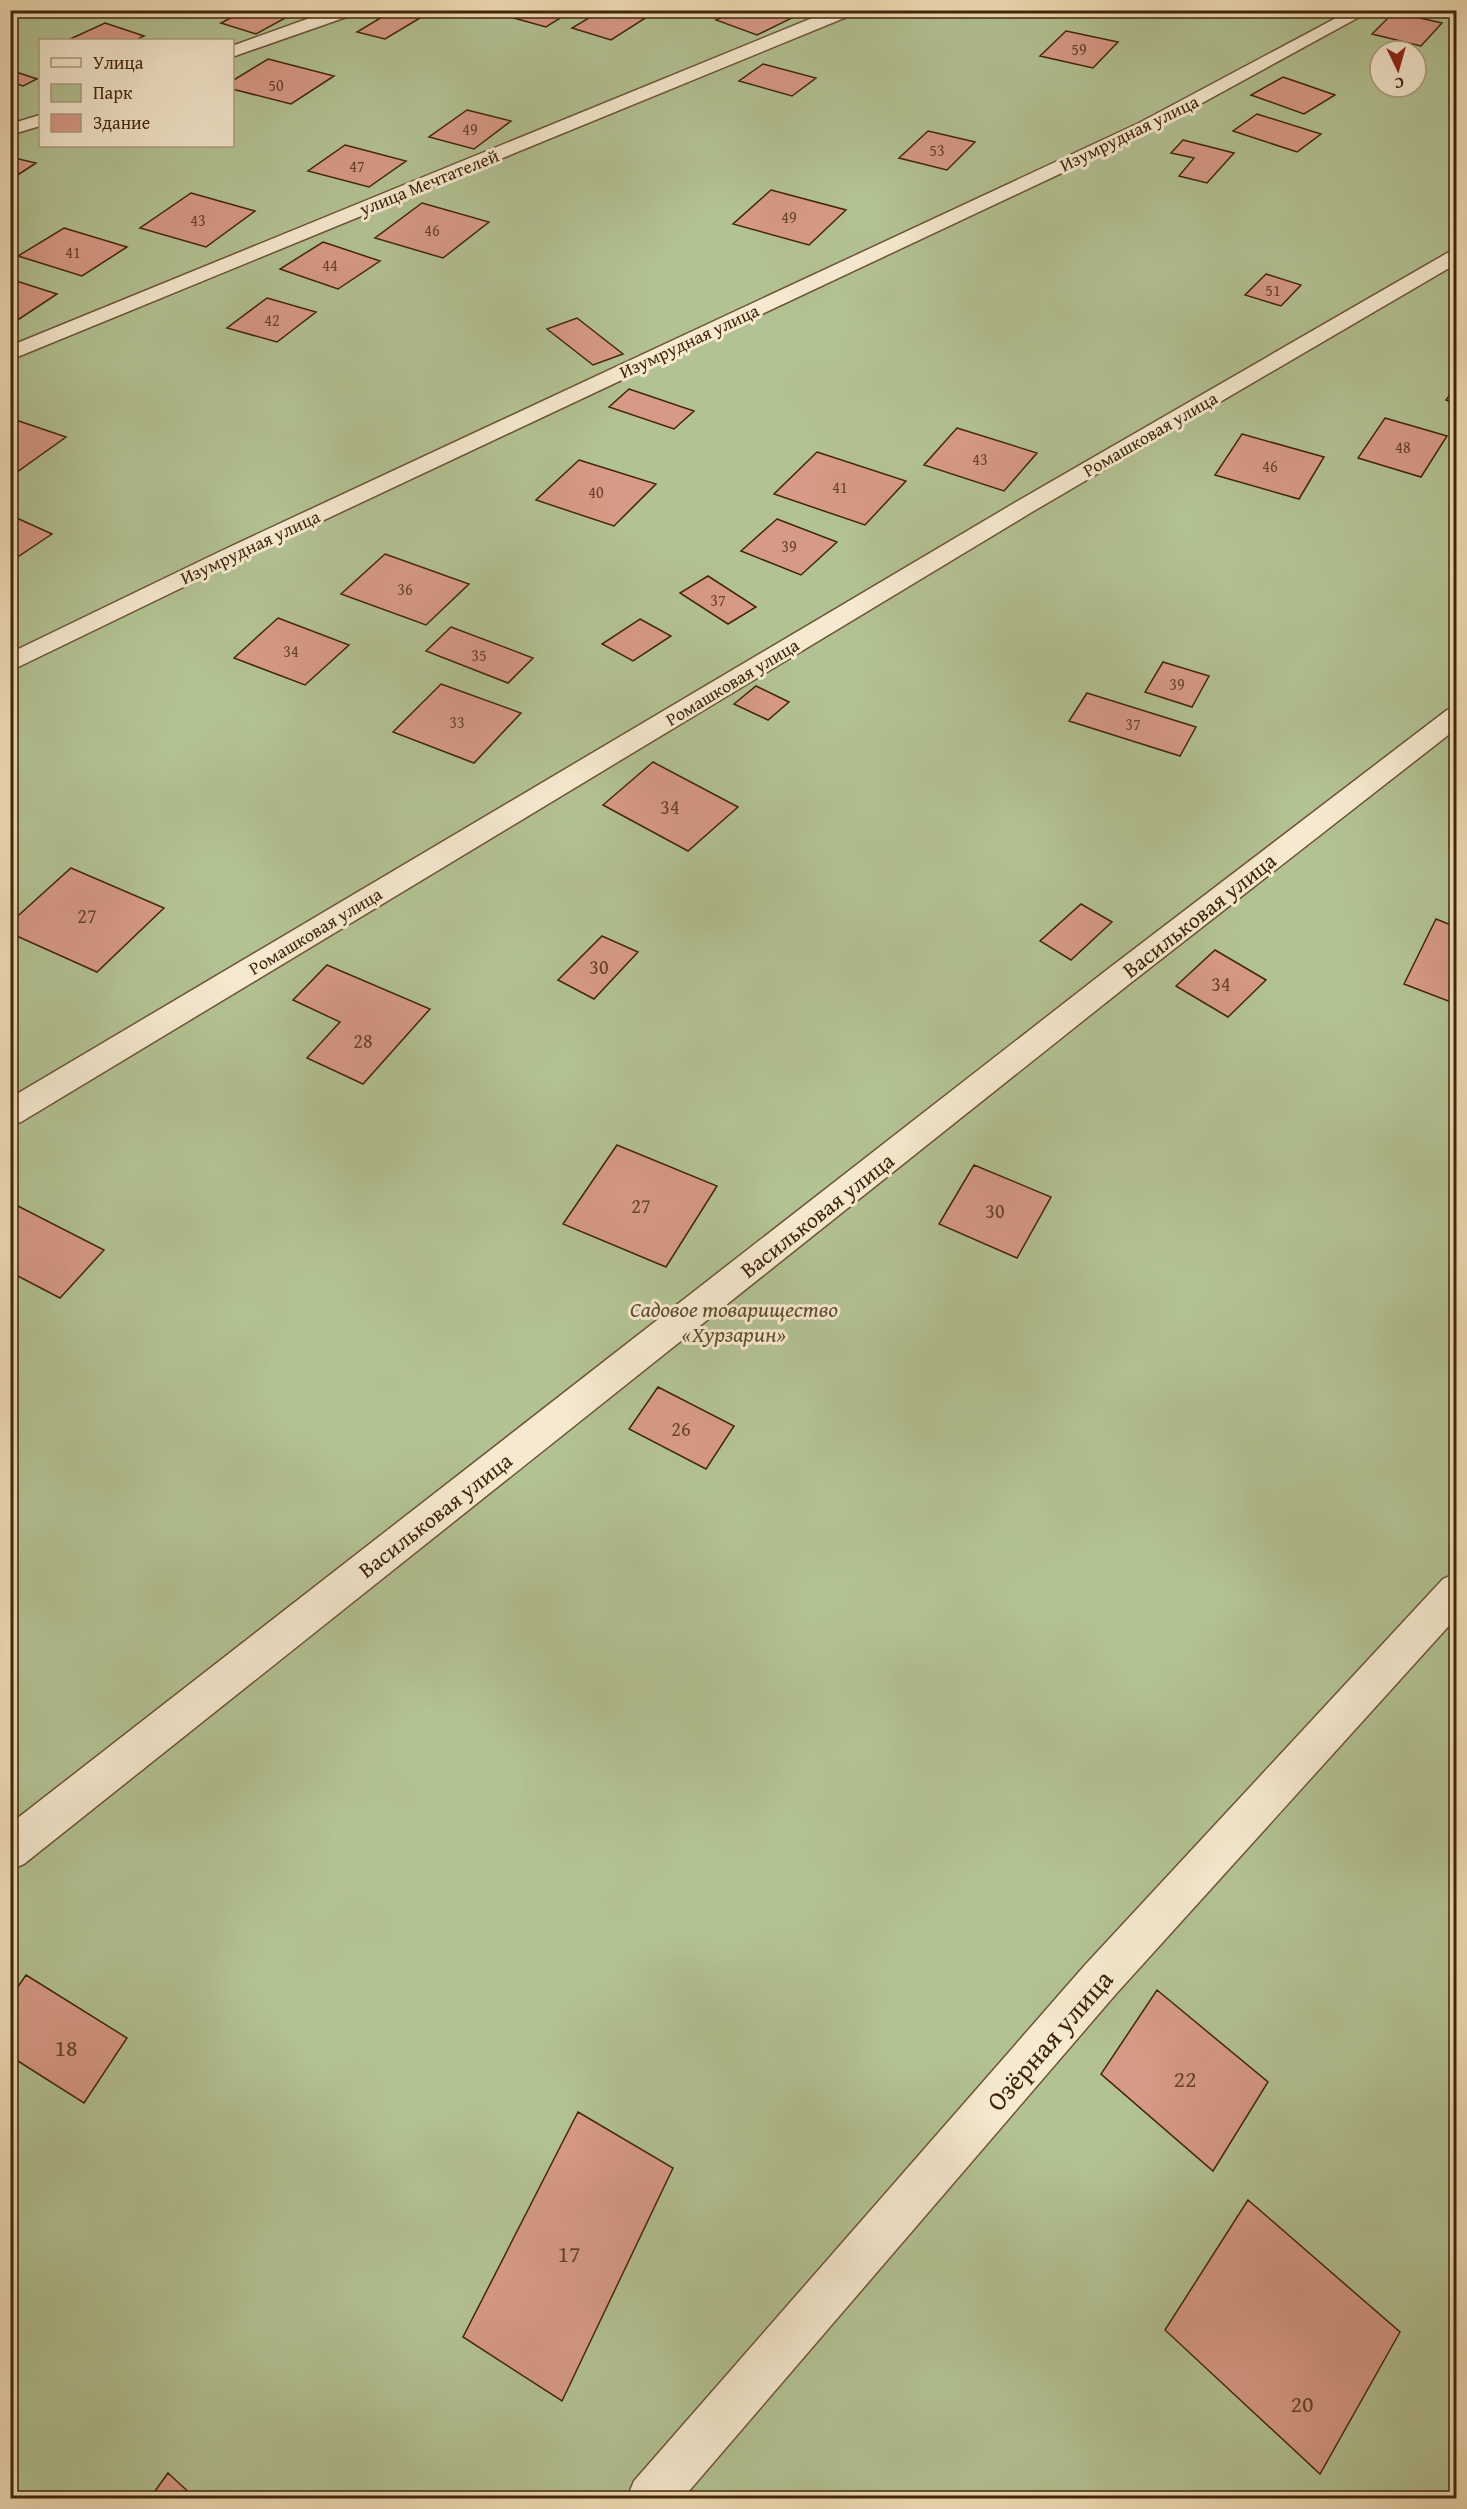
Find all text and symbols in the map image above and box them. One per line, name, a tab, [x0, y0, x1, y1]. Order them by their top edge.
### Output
house number: 59	[1071, 37, 1087, 61]
legend	[39, 39, 234, 147]
north arrow	[1368, 39, 1428, 99]
text: Улица	[93, 49, 144, 76]
text: С	[1394, 72, 1405, 96]
house number: 50	[268, 73, 284, 97]
text: Парк	[93, 79, 133, 106]
street label: Изумрудная улица	[1055, 88, 1203, 178]
text: Здание	[93, 109, 150, 136]
house number: 49	[462, 117, 478, 141]
house number: 53	[929, 138, 945, 162]
street label: улица Мечтателей	[354, 142, 503, 223]
house number: 47	[349, 154, 365, 178]
house number: 49	[781, 205, 797, 229]
house number: 43	[190, 208, 206, 232]
house number: 46	[424, 218, 440, 242]
house number: 41	[65, 240, 81, 264]
house number: 44	[322, 253, 338, 277]
house number: 51	[1265, 278, 1281, 302]
street label: Изумрудная улица	[615, 297, 764, 385]
house number: 42	[264, 308, 280, 332]
street label: Ромашковая улица	[1078, 384, 1223, 484]
house number: 48	[1395, 435, 1411, 459]
house number: 43	[972, 447, 988, 471]
house number: 46	[1262, 454, 1278, 478]
house number: 41	[832, 475, 848, 499]
house number: 40	[588, 480, 604, 504]
street label: Изумрудная улица	[176, 503, 325, 591]
house number: 39	[781, 534, 797, 558]
house number: 36	[397, 577, 413, 601]
house number: 37	[710, 588, 726, 612]
street label: Ромашковая улица	[660, 631, 804, 733]
house number: 34	[283, 639, 299, 663]
house number: 35	[471, 643, 487, 667]
house number: 39	[1169, 672, 1185, 696]
house number: 33	[449, 710, 465, 734]
house number: 37	[1125, 712, 1141, 736]
house number: 34	[660, 792, 680, 821]
street label: Васильковая улица	[1115, 844, 1283, 985]
street label: Ромашковая улица	[243, 880, 387, 982]
house number: 27	[77, 901, 97, 930]
house number: 30	[589, 952, 609, 981]
house number: 34	[1211, 969, 1231, 998]
house number: 28	[353, 1026, 373, 1055]
street label: Васильковая улица	[733, 1144, 901, 1285]
house number: 27	[631, 1191, 651, 1220]
house number: 30	[985, 1196, 1005, 1225]
park label: Садовое товарищество «Хурзарин»	[630, 1293, 838, 1350]
house number: 26	[671, 1414, 691, 1443]
street label: Васильковая улица	[351, 1444, 519, 1585]
street label: Озёрная улица	[976, 1960, 1122, 2120]
house number: 18	[54, 2030, 78, 2065]
house number: 22	[1173, 2061, 1197, 2096]
house number: 17	[557, 2236, 581, 2271]
house number: 20	[1290, 2386, 1314, 2421]

